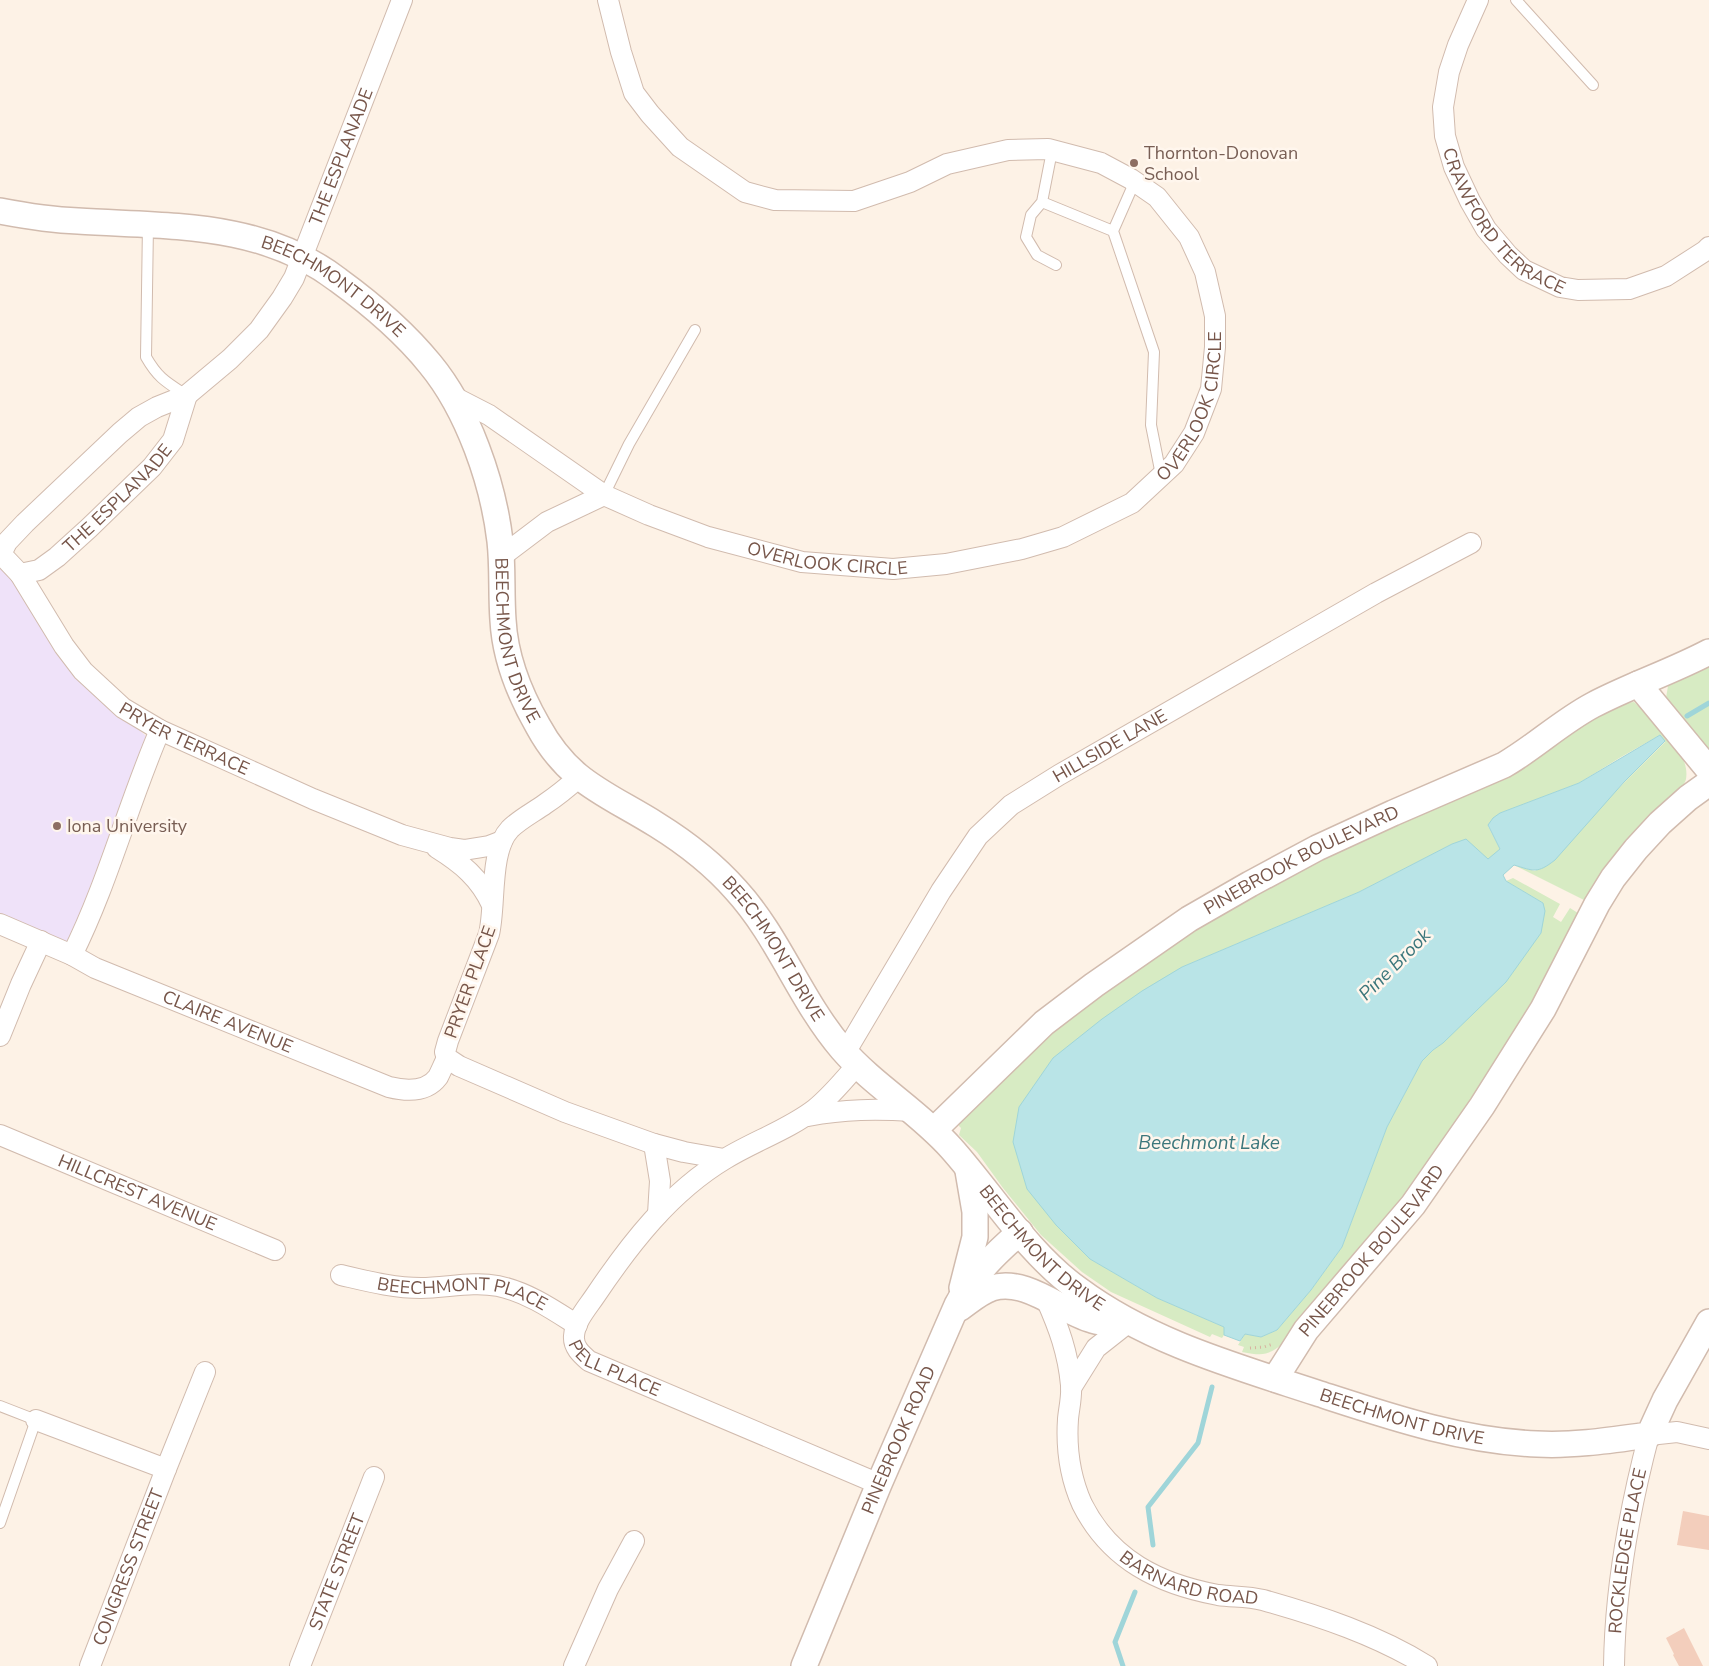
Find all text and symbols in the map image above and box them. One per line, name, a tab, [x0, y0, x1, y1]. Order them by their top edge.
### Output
street label: THE ESPLANADE	[304, 85, 379, 229]
place label: Thornton-Donovan School	[1144, 141, 1298, 186]
street label: CRAWFORD TERRACE	[1437, 145, 1570, 300]
marker: Thornton-Donovan School	[1128, 157, 1140, 169]
street label: BEECHMONT DRIVE	[258, 230, 411, 342]
street label: OVERLOOK CIRCLE	[1151, 331, 1227, 487]
street label: THE ESPLANADE	[58, 439, 178, 558]
street label: OVERLOOK CIRCLE	[745, 536, 909, 581]
street label: BEECHMONT DRIVE	[489, 557, 546, 727]
street label: PRYER TERRACE	[115, 696, 253, 781]
street label: HILLSIDE LANE	[1048, 704, 1171, 788]
street label: PINEBROOK BOULEVARD	[1199, 800, 1403, 920]
place label: Iona University	[67, 814, 188, 838]
marker: Iona University	[51, 820, 63, 832]
street label: BEECHMONT DRIVE	[717, 871, 830, 1026]
street label: PRYER PLACE	[439, 923, 501, 1041]
water label: Pine Brook	[1353, 923, 1437, 1007]
street label: CLAIRE AVENUE	[159, 985, 296, 1059]
water label: Beechmont Lake	[1138, 1130, 1280, 1156]
street label: HILLCREST AVENUE	[54, 1149, 221, 1236]
street label: PINEBROOK BOULEVARD	[1293, 1160, 1450, 1342]
street label: BEECHMONT DRIVE	[974, 1180, 1109, 1316]
street label: BEECHMONT PLACE	[375, 1271, 552, 1316]
street label: PELL PLACE	[562, 1336, 664, 1402]
street label: PINEBROOK ROAD	[856, 1362, 941, 1518]
street label: BEECHMONT DRIVE	[1317, 1383, 1486, 1450]
street label: ROCKLEDGE PLACE	[1603, 1466, 1652, 1634]
street label: CONGRESS STREET	[87, 1485, 169, 1649]
street label: STATE STREET	[303, 1510, 371, 1634]
street label: BARNARD ROAD	[1115, 1545, 1260, 1611]

